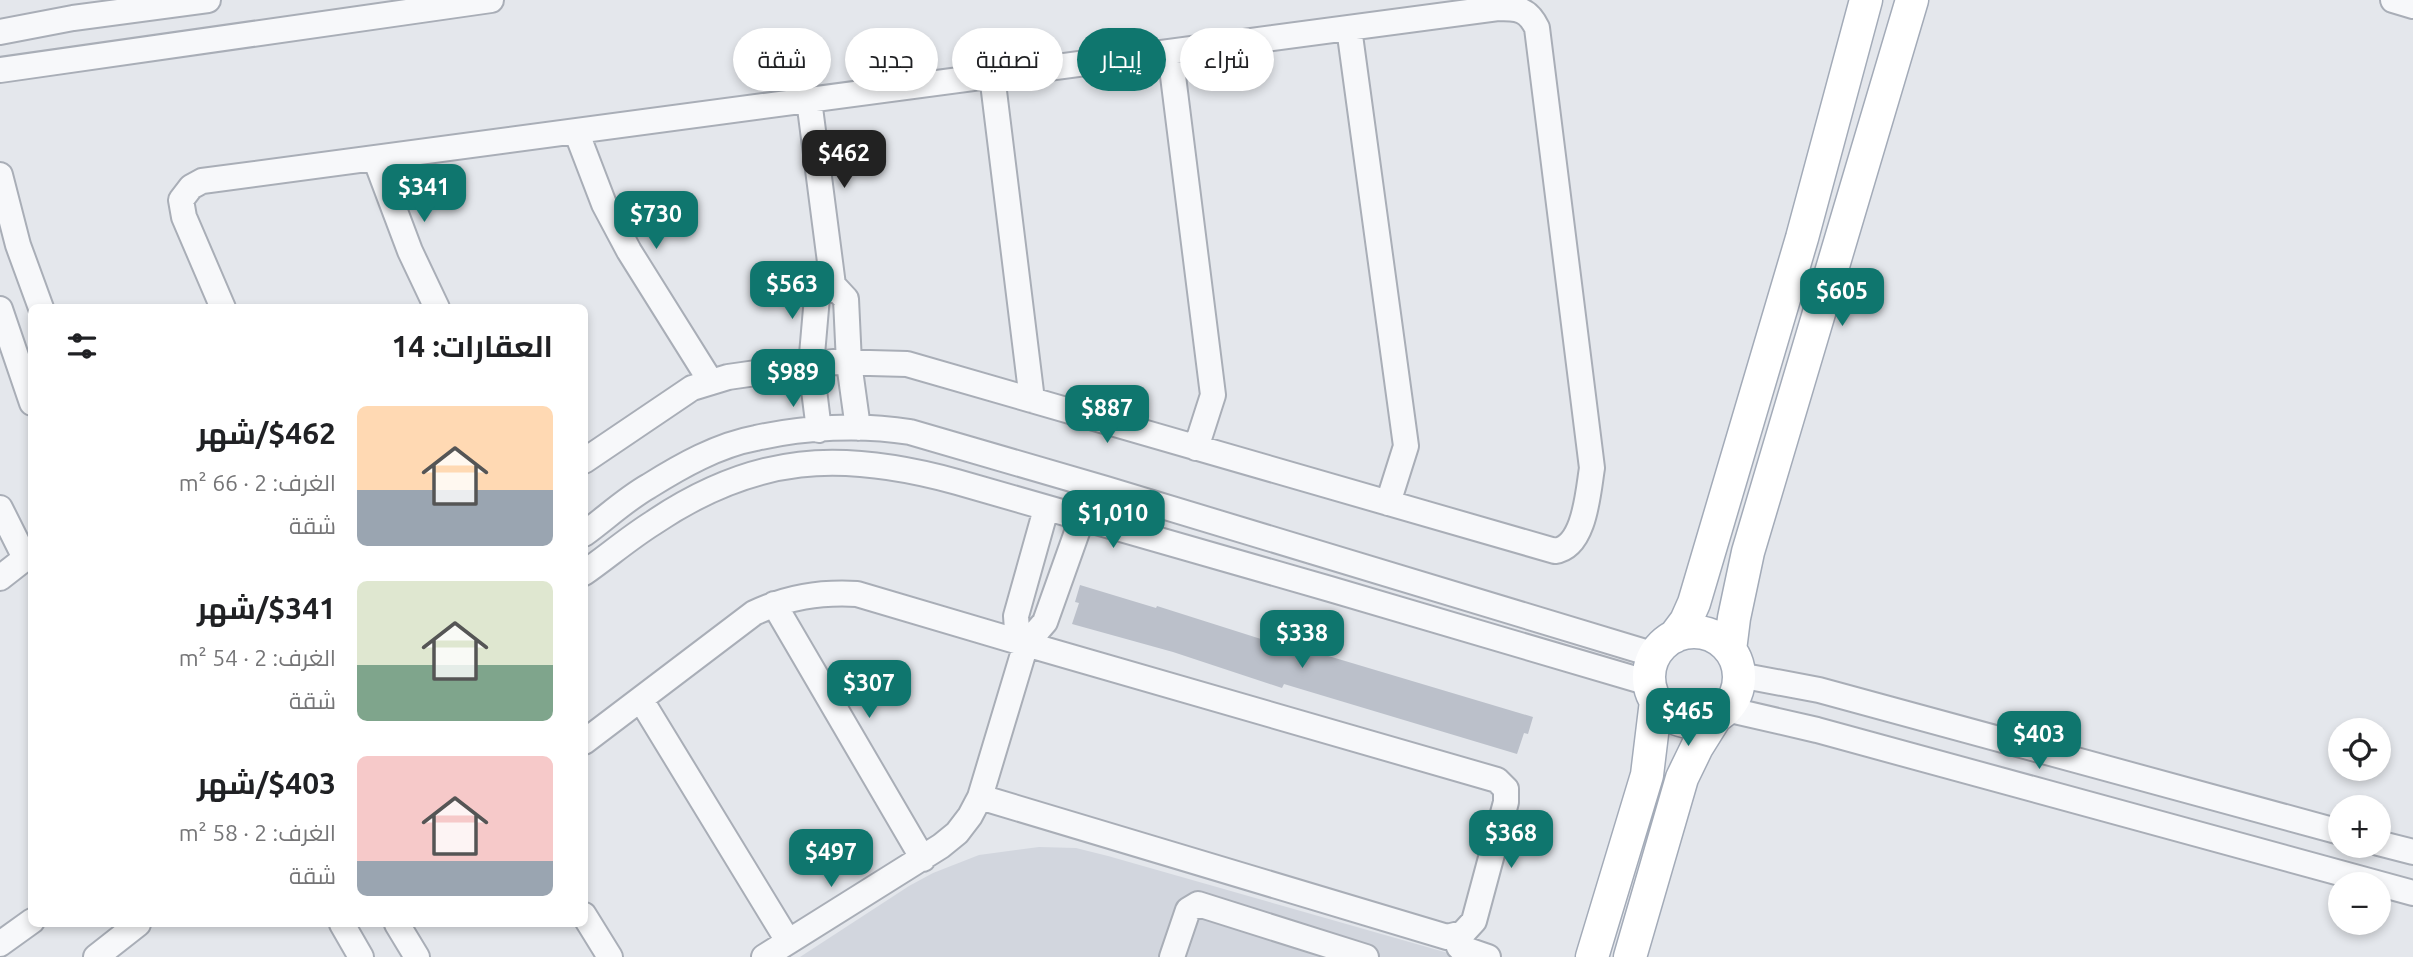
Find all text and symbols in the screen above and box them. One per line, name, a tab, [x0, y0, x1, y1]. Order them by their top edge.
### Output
chip: شقة	[733, 28, 831, 91]
chip: جديد	[845, 28, 938, 91]
chip: تصفية	[952, 28, 1063, 91]
chip: إيجار	[1077, 28, 1166, 91]
chip: شراء	[1180, 28, 1274, 91]
pin: $462	[803, 130, 885, 190]
text: $462	[818, 140, 870, 165]
pin: $341	[383, 164, 465, 224]
text: $341	[398, 174, 450, 199]
pin: $730	[615, 191, 697, 251]
text: $730	[630, 201, 682, 226]
pin: $563	[751, 262, 833, 321]
pin: $605	[1801, 268, 1883, 328]
text: $563	[766, 271, 818, 296]
text: $605	[1816, 278, 1868, 303]
icon: filters	[63, 327, 101, 365]
text: العقارات: 14	[391, 329, 553, 363]
pin: $989	[752, 350, 834, 409]
text: $989	[767, 359, 819, 384]
pin: $887	[1066, 386, 1148, 445]
text: $887	[1081, 395, 1133, 420]
text: $462/شهر	[197, 416, 336, 450]
icon: home	[413, 434, 497, 518]
text: الغرف: 2 · 66 m²	[179, 470, 336, 495]
pin: $1,010	[1056, 490, 1170, 550]
text: $1,010	[1078, 500, 1148, 525]
text: شقة	[289, 513, 336, 538]
text: $341/شهر	[197, 591, 336, 625]
icon: home	[413, 609, 497, 693]
pin: $338	[1261, 610, 1343, 670]
text: $338	[1276, 620, 1328, 645]
text: الغرف: 2 · 54 m²	[179, 645, 336, 670]
pin: $307	[828, 660, 910, 720]
text: $307	[843, 670, 895, 695]
text: شقة	[289, 688, 336, 713]
pin: $465	[1647, 688, 1729, 748]
text: $465	[1662, 698, 1714, 723]
pin: $403	[1998, 712, 2080, 771]
map controls	[2328, 718, 2391, 935]
button: locate	[2328, 718, 2391, 781]
text: $403	[2013, 721, 2065, 746]
text: $403/شهر	[197, 766, 336, 800]
icon: home	[413, 784, 497, 868]
button: +	[2328, 795, 2391, 858]
pin: $368	[1470, 810, 1552, 870]
text: الغرف: 2 · 58 m²	[179, 820, 336, 845]
text: $368	[1485, 820, 1537, 845]
pin: $497	[790, 830, 872, 889]
text: $497	[805, 839, 857, 864]
text: شقة	[289, 863, 336, 888]
button: −	[2328, 872, 2391, 935]

